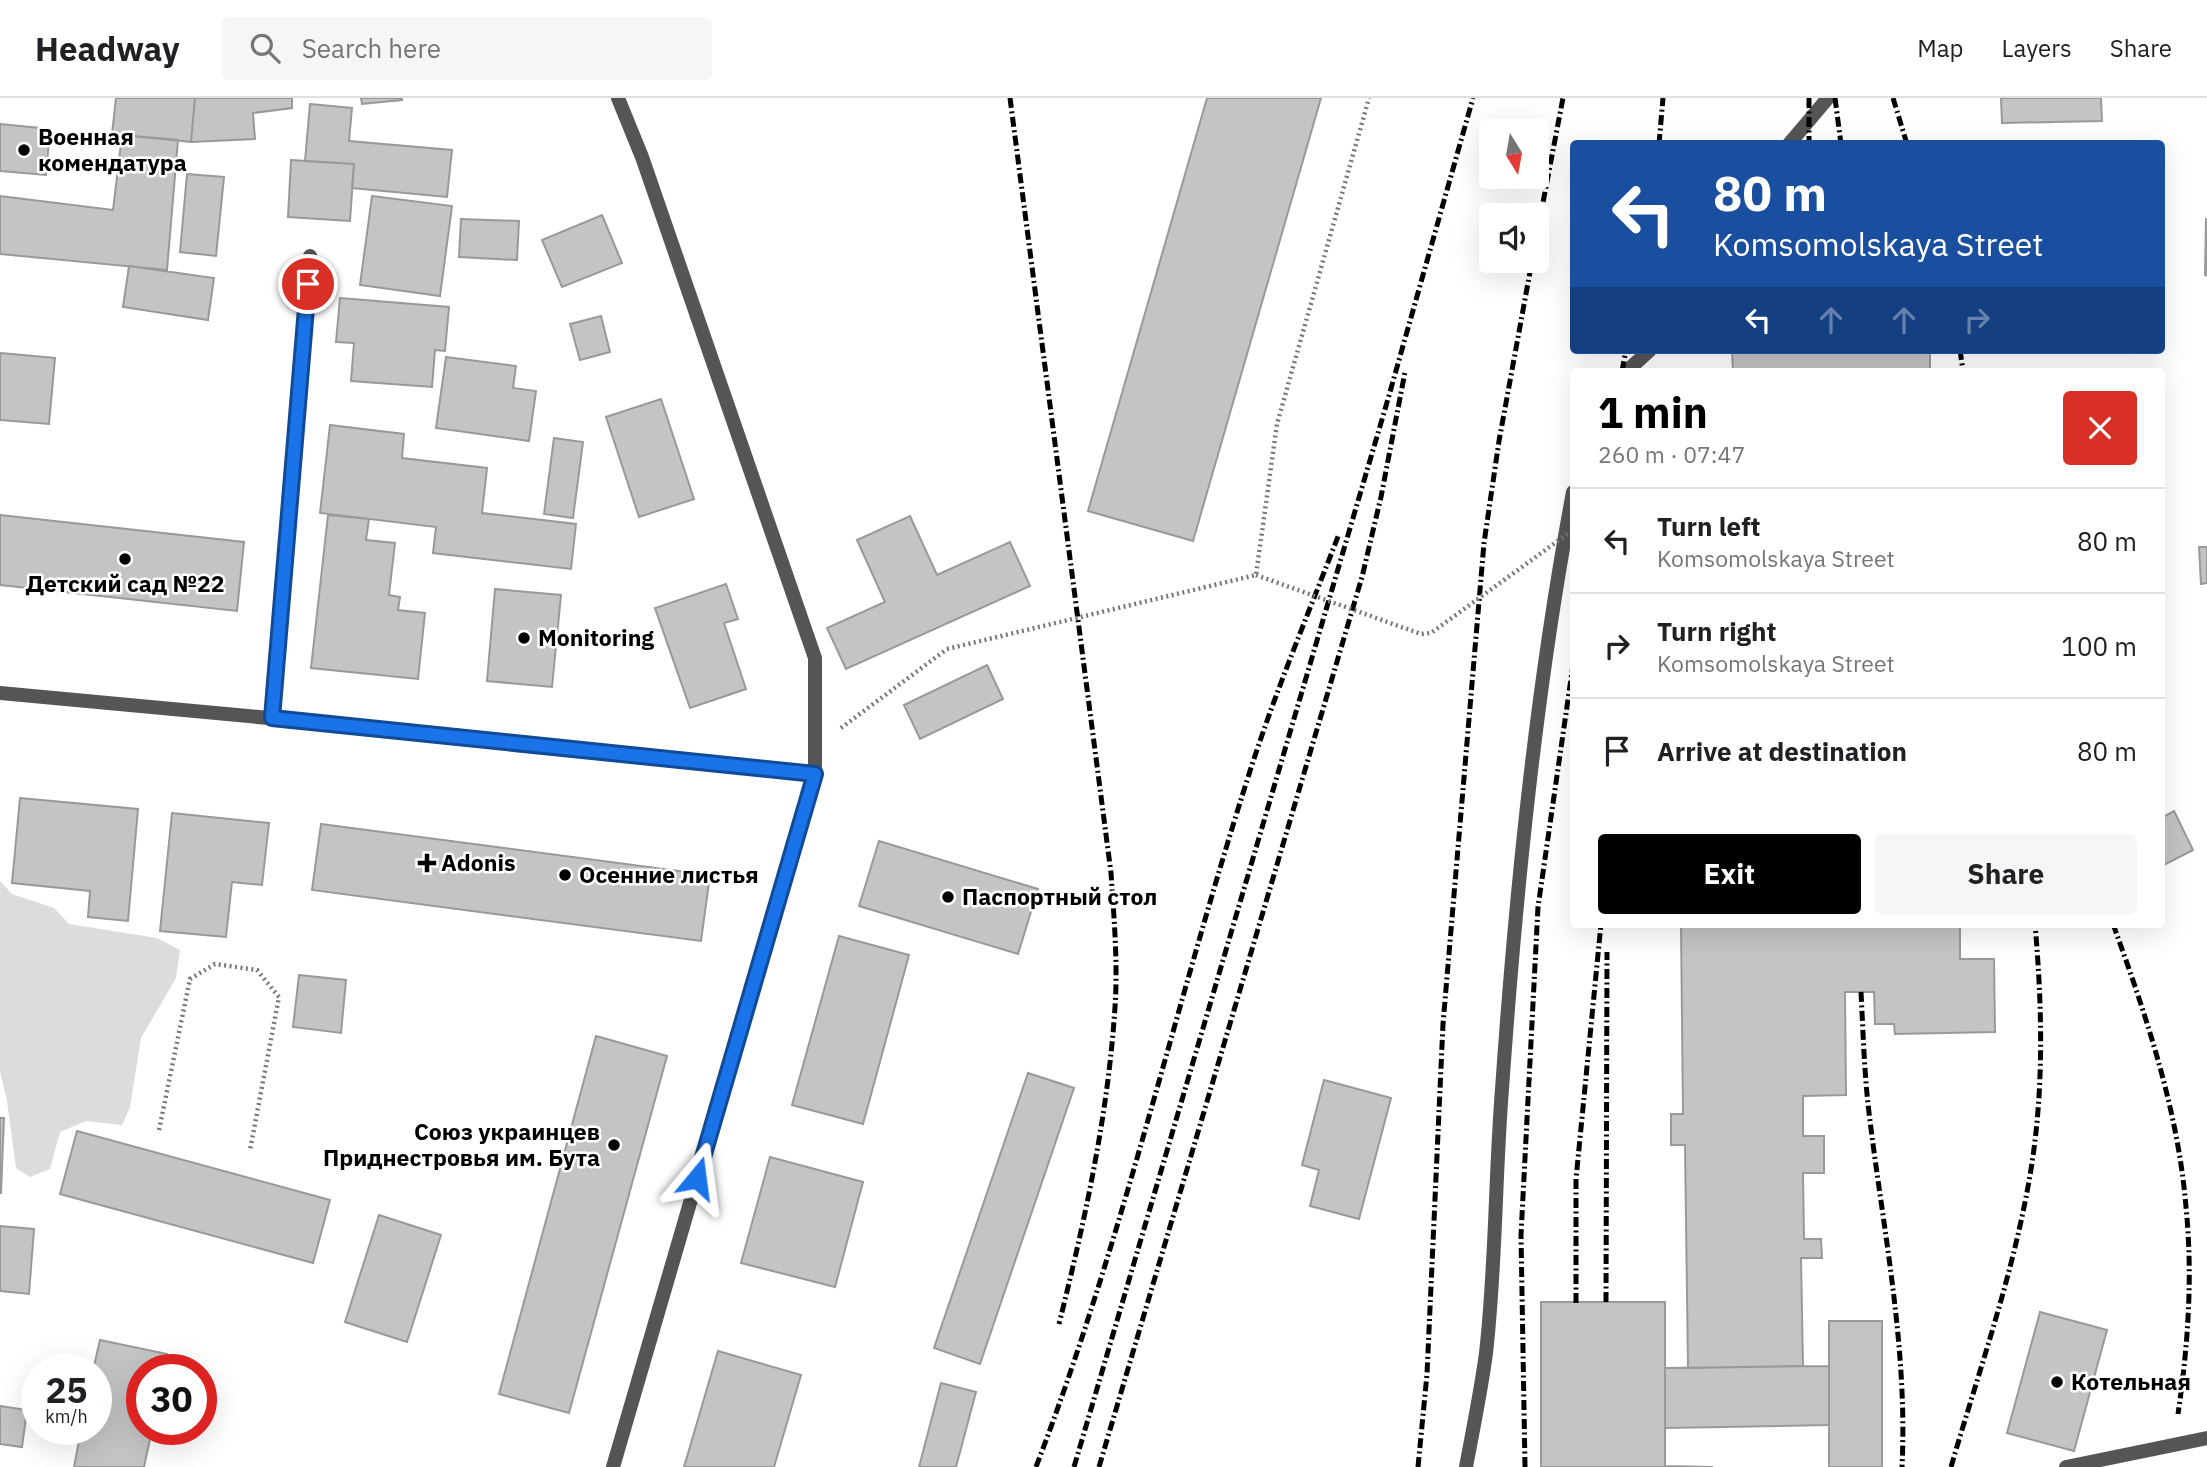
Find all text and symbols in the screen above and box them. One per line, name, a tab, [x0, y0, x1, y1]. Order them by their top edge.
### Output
search box	[222, 17, 712, 80]
text: Headway	[35, 27, 180, 70]
icon: search	[246, 29, 284, 67]
text: Search here	[302, 31, 441, 65]
text: Map	[1917, 32, 1964, 64]
text: Layers	[2002, 32, 2072, 64]
text: Share	[2110, 32, 2172, 64]
north arrow	[1479, 119, 1549, 189]
map controls	[1479, 119, 1549, 273]
place label: Военная комендатура	[38, 121, 187, 177]
marker: Военная комендатура	[16, 142, 32, 158]
text: 80 m	[1713, 161, 1827, 224]
icon: left	[1598, 168, 1689, 259]
button: sound	[1479, 203, 1549, 273]
text: Komsomolskaya Street	[1713, 223, 2044, 265]
pin	[278, 254, 338, 314]
icon: arrive	[289, 265, 327, 303]
icon: left	[1739, 301, 1777, 339]
icon: ahead	[1812, 301, 1850, 339]
icon: ahead	[1885, 301, 1923, 339]
icon: right	[1958, 301, 1996, 339]
text: 1 min	[1598, 385, 1708, 440]
button: close	[2063, 391, 2137, 465]
text: 260 m · 07:47	[1598, 439, 1745, 469]
text: Turn left	[1657, 509, 1760, 543]
icon: left	[1598, 522, 1636, 560]
text: 80 m	[2077, 524, 2137, 558]
text: Komsomolskaya Street	[1657, 543, 1895, 573]
marker: Детский сад №22	[117, 551, 133, 567]
place label: Детский сад №22	[25, 568, 225, 598]
text: Turn right	[1657, 614, 1776, 648]
place label: Monitoring	[538, 622, 654, 652]
icon: right	[1598, 627, 1636, 665]
text: 100 m	[2061, 629, 2137, 663]
marker: Monitoring	[516, 630, 532, 646]
text: Komsomolskaya Street	[1657, 648, 1895, 678]
icon: arrive	[1598, 732, 1636, 770]
text: Arrive at destination	[1657, 734, 1907, 768]
text: 80 m	[2077, 734, 2137, 768]
button: Exit	[1598, 834, 1861, 914]
button: Share	[1875, 834, 2137, 914]
place label: Adonis	[441, 847, 516, 877]
marker: Adonis	[419, 855, 435, 871]
place label: Осенние листья	[579, 859, 759, 889]
marker: Осенние листья	[557, 867, 573, 883]
place label: Паспортный стол	[962, 881, 1157, 911]
marker: Паспортный стол	[940, 889, 956, 905]
place label: Союз украинцев Приднестровья им. Бута	[323, 1116, 600, 1172]
marker: Союз украинцев Приднестровья им. Бута	[606, 1137, 622, 1153]
position arrow	[660, 1141, 734, 1215]
speed limit sign: 30	[126, 1354, 217, 1445]
place label: Котельная	[2071, 1366, 2191, 1396]
text: 25	[45, 1367, 88, 1413]
marker: Котельная	[2049, 1374, 2065, 1390]
text: km/h	[45, 1405, 88, 1428]

